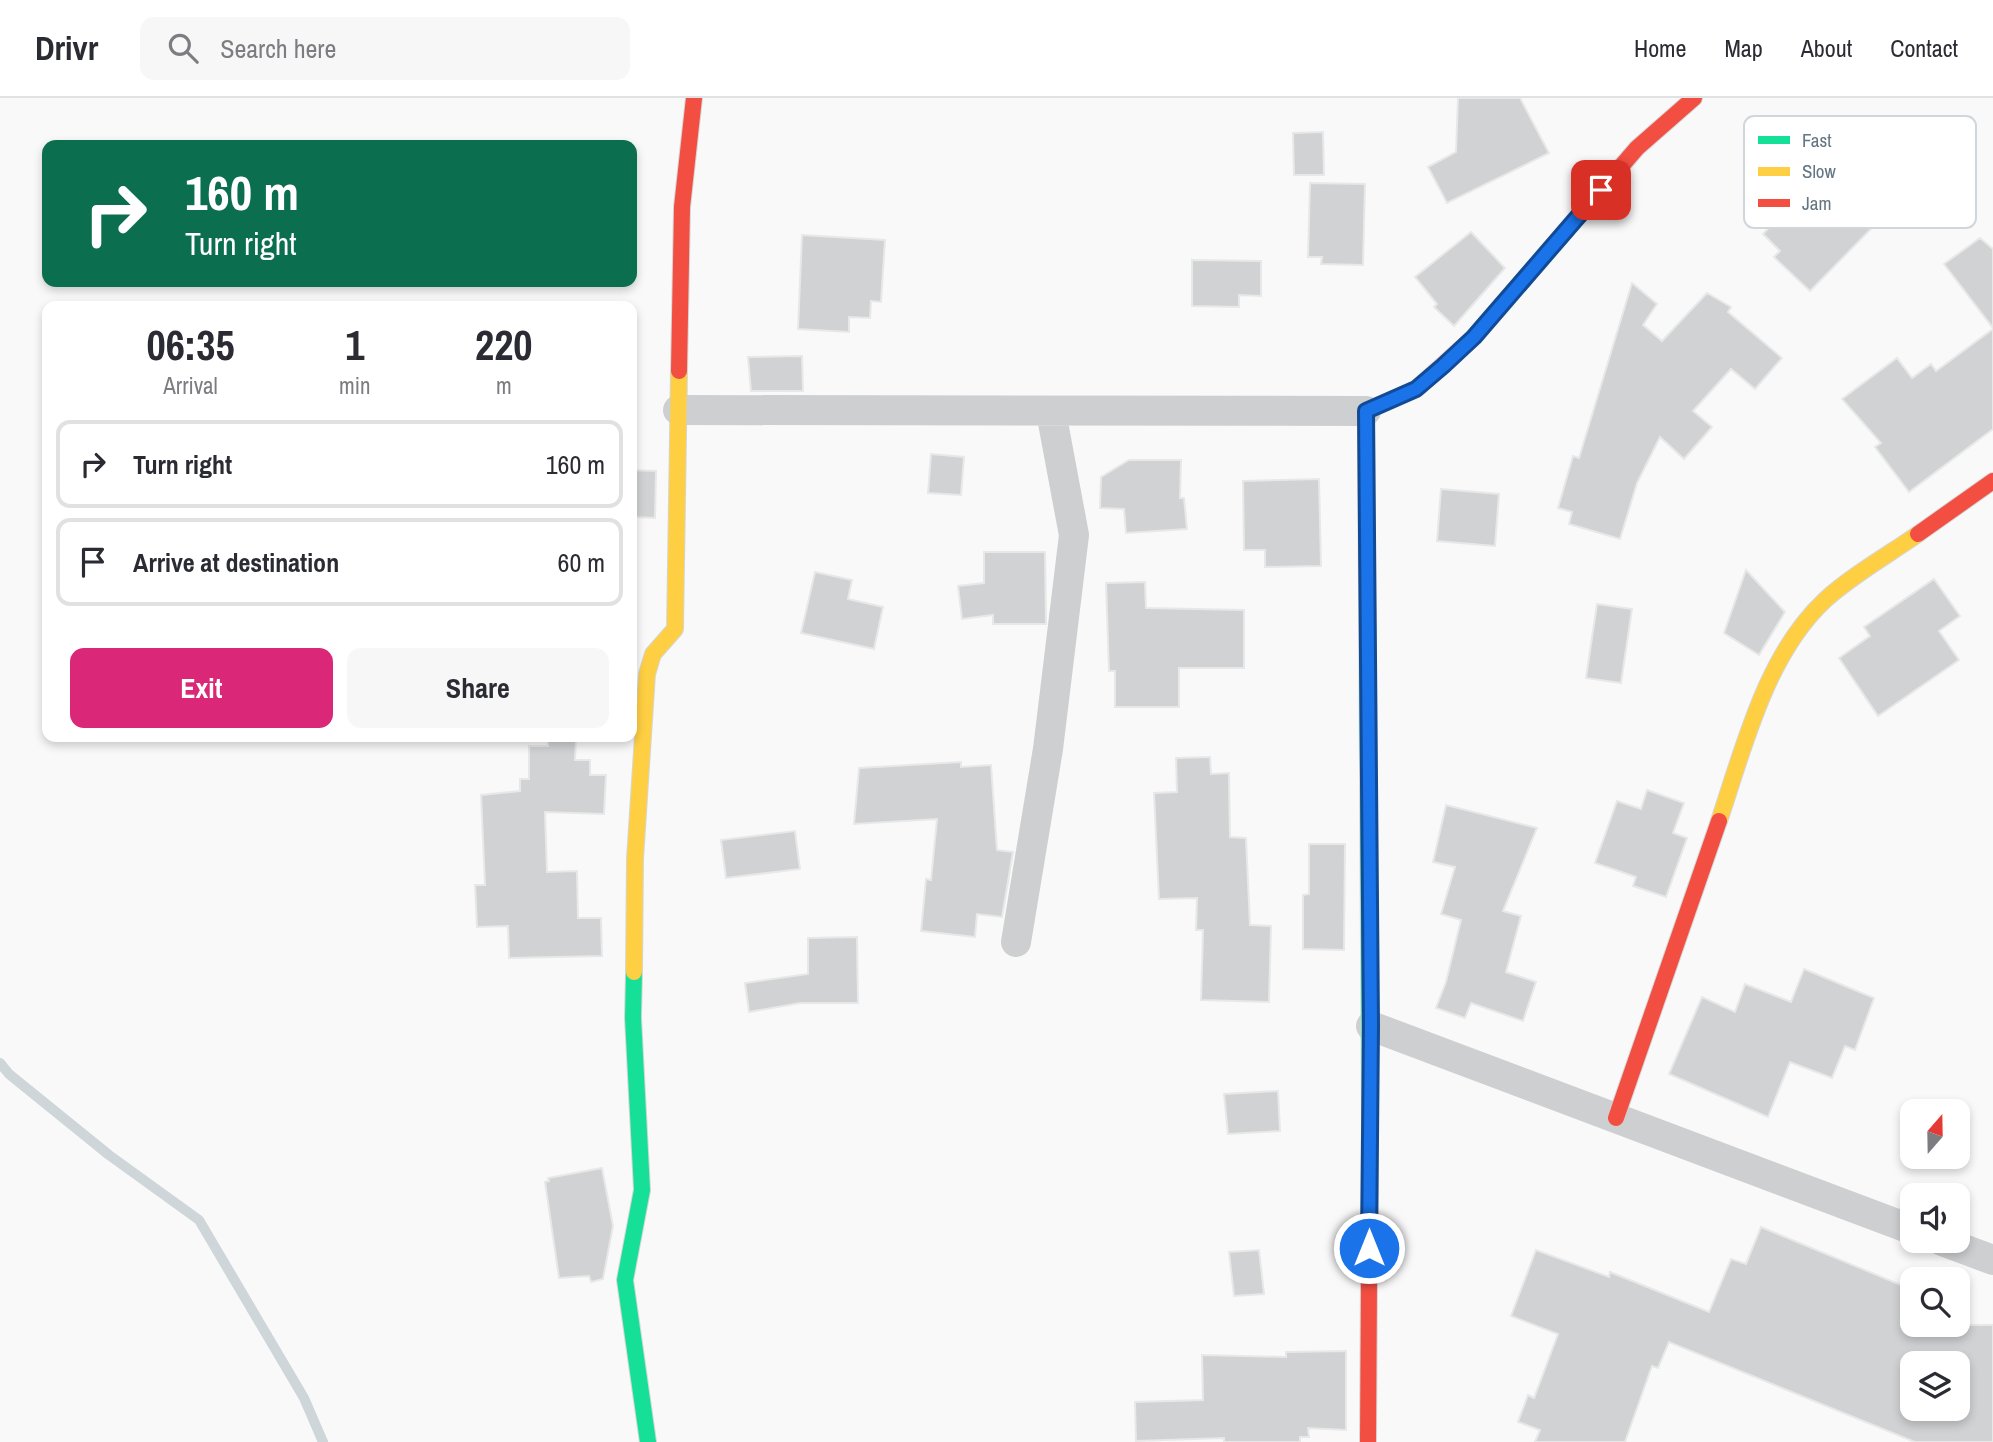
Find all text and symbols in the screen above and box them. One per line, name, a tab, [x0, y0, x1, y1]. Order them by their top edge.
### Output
search box	[140, 17, 630, 80]
text: Drivr	[35, 26, 98, 70]
icon: search	[164, 29, 202, 67]
text: Search here	[220, 31, 336, 66]
text: Home	[1634, 32, 1686, 64]
text: Map	[1724, 32, 1763, 64]
text: About	[1801, 32, 1852, 64]
text: Contact	[1890, 32, 1958, 64]
legend	[1744, 116, 1976, 228]
text: Fast	[1802, 127, 1832, 153]
text: Slow	[1802, 158, 1837, 184]
text: 160 m	[185, 159, 299, 225]
pin	[1571, 160, 1631, 220]
icon: right	[70, 168, 161, 259]
icon: arrive	[1582, 171, 1620, 209]
text: Jam	[1802, 190, 1831, 216]
text: Turn right	[185, 222, 297, 265]
text: 06:35	[147, 317, 235, 373]
text: 1	[345, 317, 364, 373]
text: 220	[475, 317, 533, 373]
text: Arrival	[163, 370, 218, 401]
text: min	[339, 370, 371, 401]
text: m	[496, 370, 512, 401]
icon: right	[74, 445, 112, 483]
text: Turn right	[133, 447, 232, 482]
text: 160 m	[546, 447, 605, 482]
icon: arrive	[74, 543, 112, 581]
text: Arrive at destination	[133, 545, 339, 580]
text: 60 m	[558, 545, 605, 580]
button: Exit	[70, 648, 333, 728]
button: Share	[347, 648, 609, 728]
north arrow	[1900, 1099, 1970, 1169]
map controls	[1900, 1099, 1970, 1421]
button: sound	[1900, 1183, 1970, 1253]
position arrow	[1332, 1211, 1406, 1285]
button: search	[1900, 1267, 1970, 1337]
button: layers	[1900, 1351, 1970, 1421]

